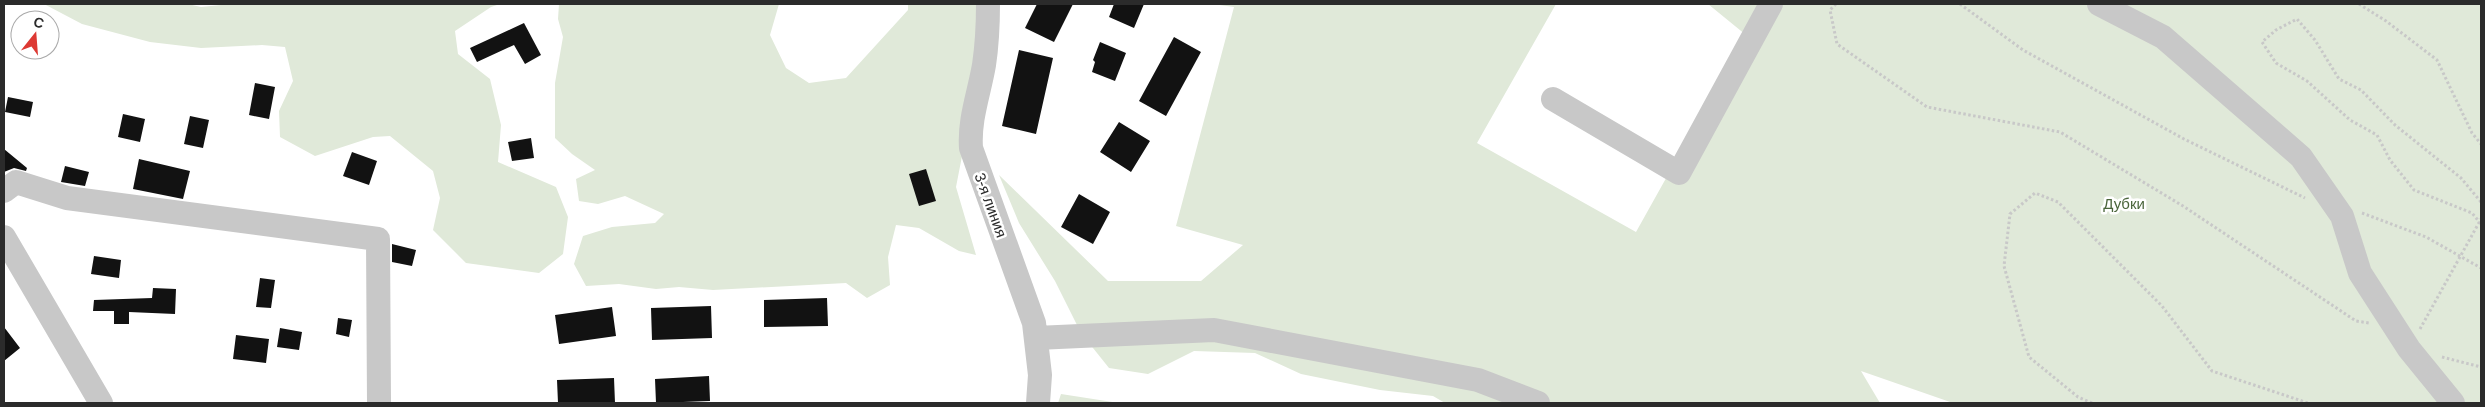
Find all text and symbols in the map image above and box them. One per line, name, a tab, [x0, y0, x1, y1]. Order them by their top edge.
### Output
north arrow	[10, 10, 60, 60]
text: С	[32, 13, 46, 32]
street label: 3-я линия	[971, 170, 1011, 240]
park label: Дубки	[2103, 195, 2145, 212]

